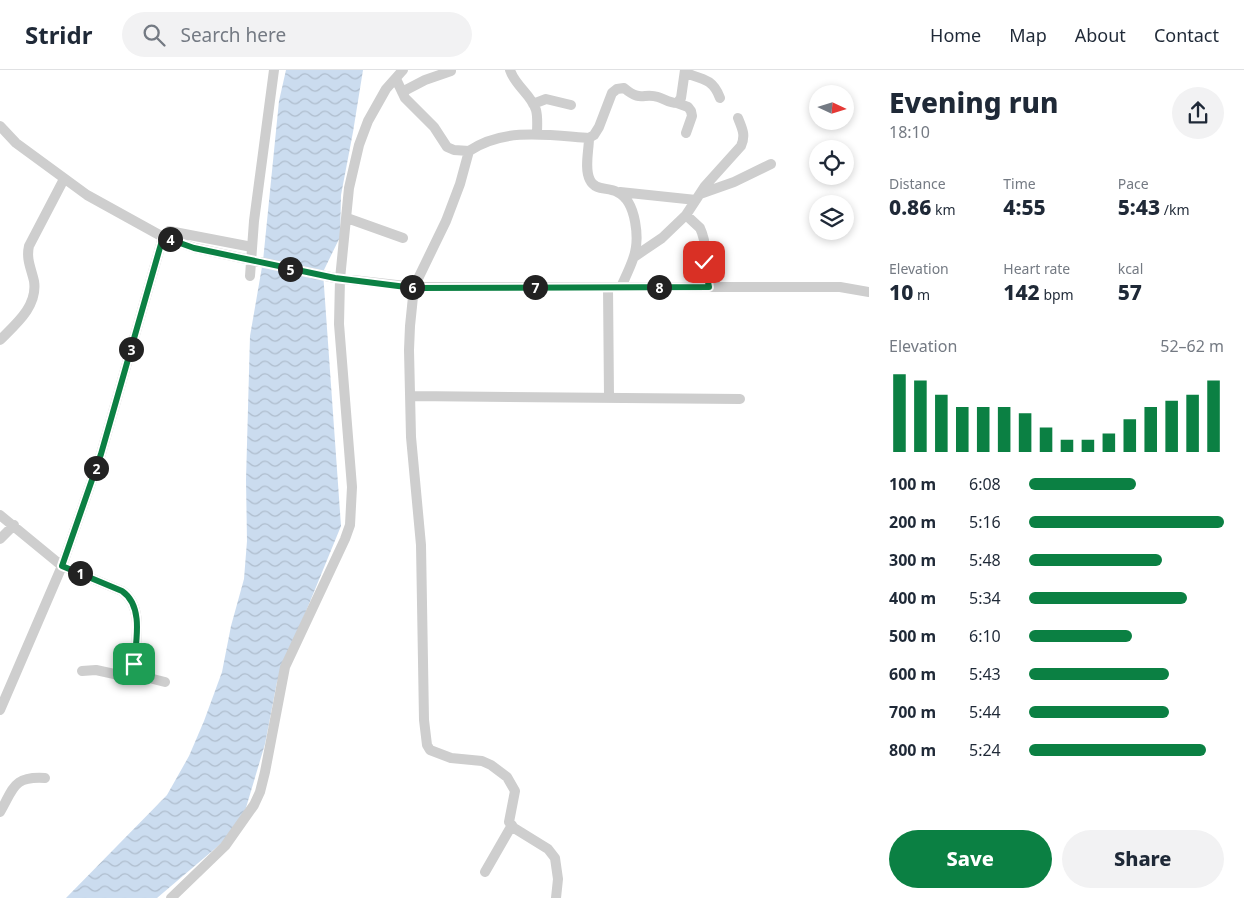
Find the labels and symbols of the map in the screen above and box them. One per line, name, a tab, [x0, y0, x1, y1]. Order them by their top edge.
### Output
north arrow	[809, 85, 854, 130]
pin: 4	[158, 226, 182, 252]
pin	[683, 241, 725, 283]
pin: 5	[278, 256, 302, 282]
pin: 6	[400, 274, 424, 300]
pin: 7	[522, 274, 548, 300]
pin: 8	[646, 274, 672, 300]
pin: 3	[118, 336, 144, 362]
pin: 2	[84, 456, 108, 480]
pin: 1	[68, 560, 92, 586]
pin	[113, 643, 155, 685]

